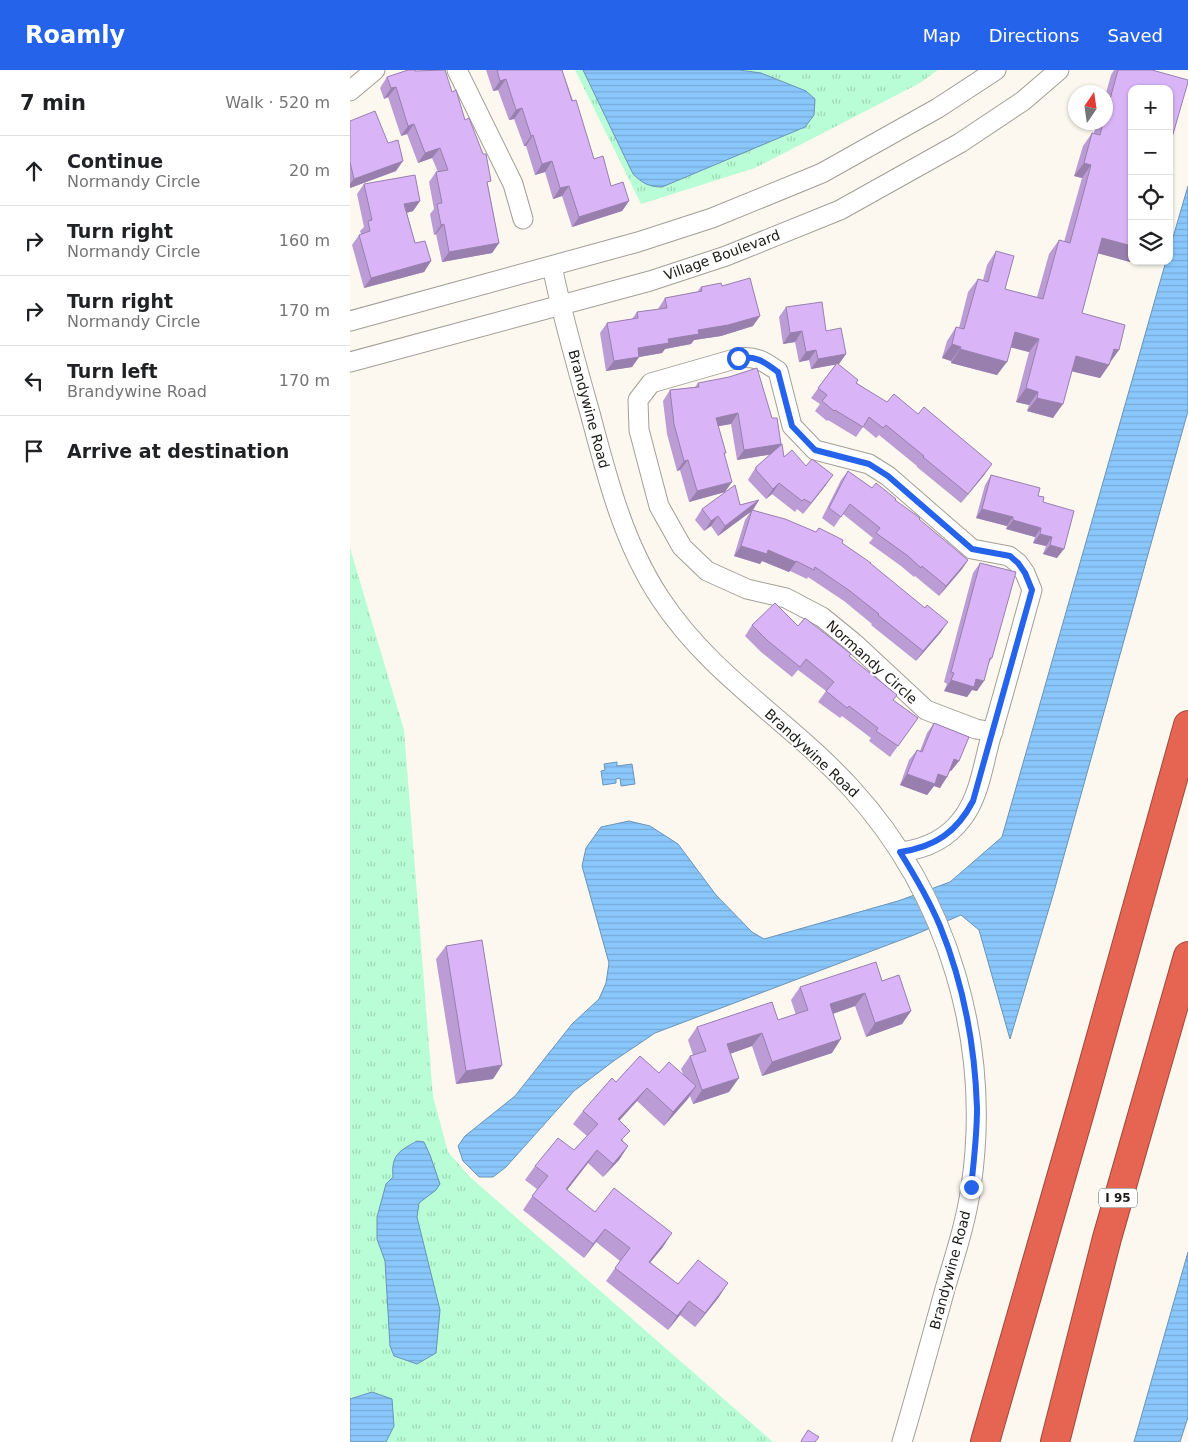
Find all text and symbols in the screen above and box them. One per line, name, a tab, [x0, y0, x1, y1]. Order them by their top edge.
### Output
text: Roamly	[25, 21, 125, 49]
text: Map	[923, 25, 961, 46]
text: Directions	[989, 25, 1079, 46]
text: Saved	[1107, 25, 1163, 46]
north arrow	[1068, 85, 1113, 130]
map controls	[1128, 85, 1173, 265]
button: +	[1128, 85, 1173, 130]
text: 7 min	[20, 91, 86, 115]
text: Walk · 520 m	[225, 93, 330, 112]
button: −	[1128, 130, 1173, 175]
text: Continue	[67, 150, 163, 172]
icon: ahead	[20, 157, 48, 185]
text: 20 m	[289, 161, 330, 180]
text: Normandy Circle	[67, 172, 200, 191]
button: locate	[1128, 175, 1173, 220]
text: Turn right	[67, 220, 173, 242]
button: layers	[1128, 220, 1173, 265]
icon: right	[20, 227, 48, 255]
street label: Village Boulevard	[662, 227, 782, 283]
text: 160 m	[279, 231, 330, 250]
text: Normandy Circle	[67, 242, 200, 261]
text: Turn right	[67, 290, 173, 312]
icon: right	[20, 297, 48, 325]
text: 170 m	[279, 301, 330, 320]
text: Normandy Circle	[67, 312, 200, 331]
route start	[727, 347, 750, 370]
street label: Brandywine Road	[565, 348, 613, 470]
text: Turn left	[67, 360, 158, 382]
icon: left	[20, 367, 48, 395]
text: 170 m	[279, 371, 330, 390]
text: Brandywine Road	[67, 382, 207, 401]
icon: arrive	[20, 437, 48, 465]
text: Arrive at destination	[67, 440, 289, 462]
street label: Normandy Circle	[823, 617, 921, 707]
street label: Brandywine Road	[762, 705, 862, 801]
route end	[960, 1176, 983, 1199]
road number: I 95	[1099, 1188, 1137, 1208]
street label: Brandywine Road	[926, 1209, 974, 1331]

